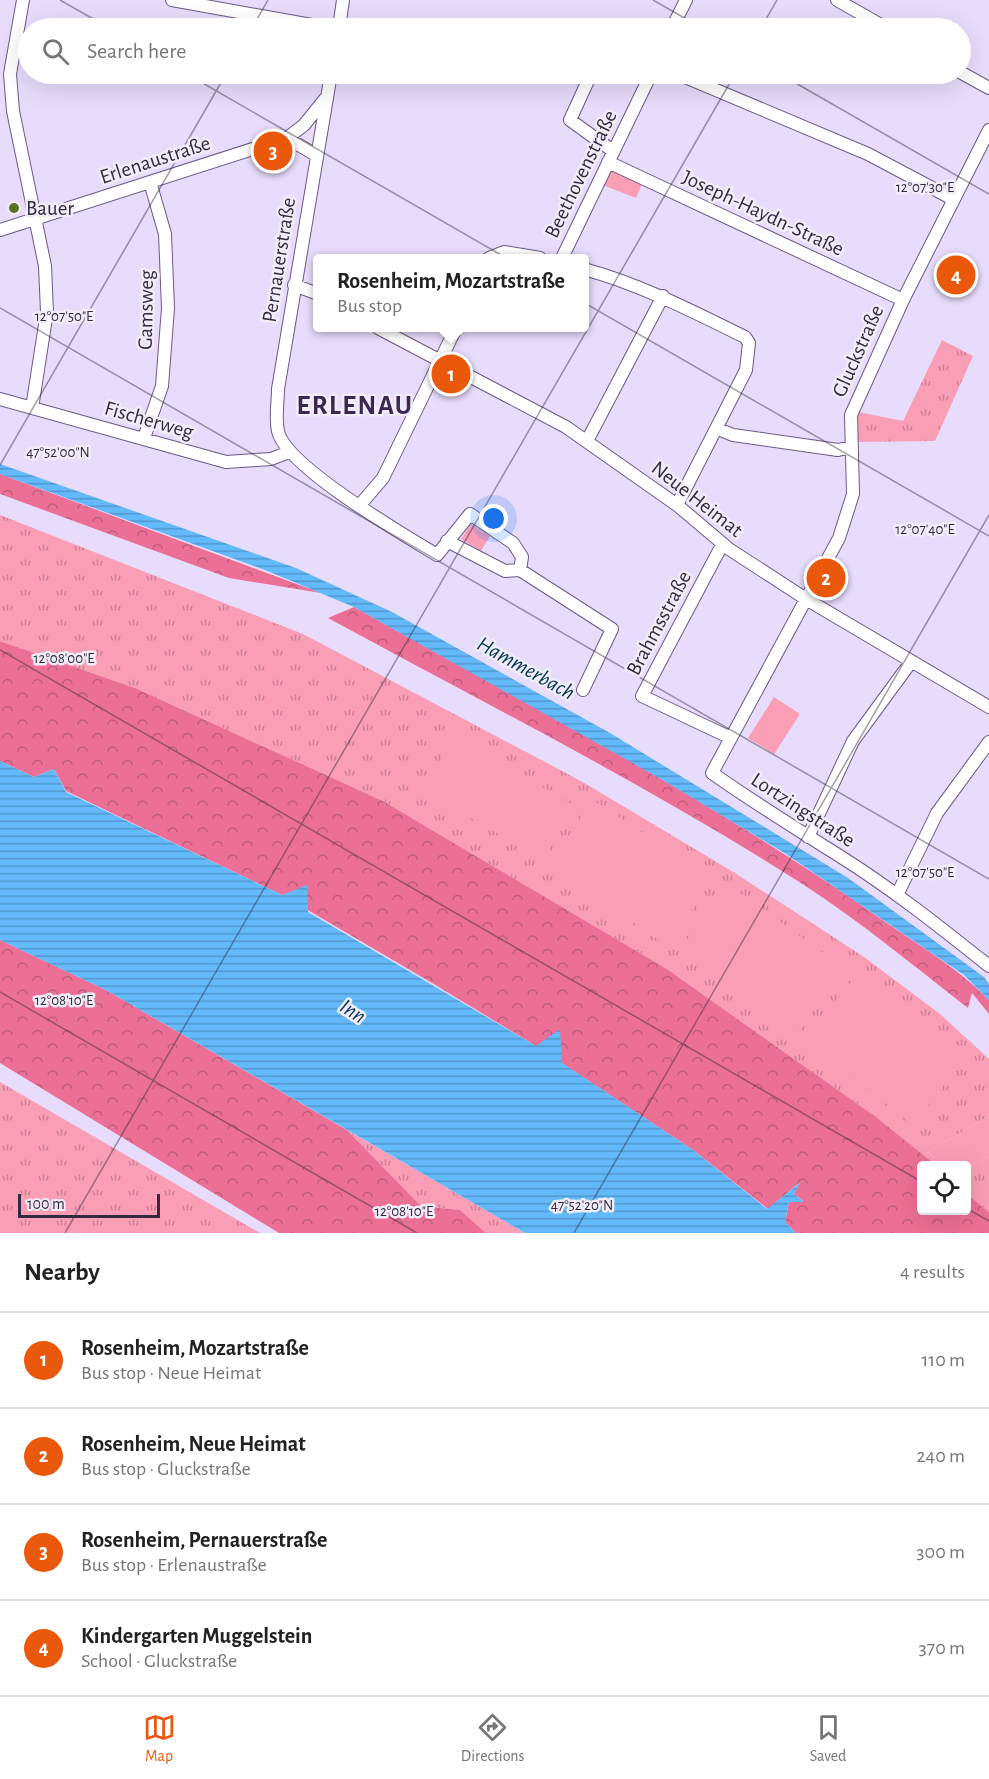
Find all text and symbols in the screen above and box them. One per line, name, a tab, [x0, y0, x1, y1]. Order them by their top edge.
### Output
search box	[18, 18, 971, 84]
icon: search	[39, 35, 72, 68]
text: Search here	[87, 40, 186, 62]
street label: Beethovenstraße	[541, 107, 621, 241]
pin: 3	[254, 128, 292, 174]
street label: Erlenaustraße	[97, 132, 213, 188]
street label: Joseph-Haydn-Straße	[679, 166, 847, 260]
text: 12°07'30"E	[896, 180, 954, 195]
street label: Pernauerstraße	[259, 196, 299, 324]
place label: Bauer	[26, 198, 74, 219]
marker: Bauer	[7, 201, 21, 215]
pin: 4	[936, 252, 976, 298]
popup	[313, 254, 589, 332]
street label: Gamsweg	[135, 269, 157, 350]
text: Rosenheim, Mozartstraße	[337, 270, 565, 292]
text: Bus stop	[337, 296, 402, 316]
street label: Gluckstraße	[828, 302, 888, 400]
text: 12°07'50"E	[35, 309, 93, 324]
pin: 1	[432, 352, 470, 397]
district label: ERLENAU	[296, 392, 414, 419]
street label: Fischerweg	[102, 397, 196, 443]
text: 47°52'00"N	[26, 445, 90, 460]
street label: Neue Heimat	[647, 457, 747, 541]
your location	[479, 504, 508, 533]
text: 12°07'40"E	[895, 522, 955, 537]
pin: 2	[806, 556, 846, 600]
street label: Brahmsstraße	[623, 567, 695, 679]
water label: Hammerbach	[474, 632, 578, 704]
text: 12°08'00"E	[33, 651, 95, 666]
street label: Lortzingstraße	[747, 769, 859, 851]
text: 12°07'50"E	[896, 865, 954, 880]
text: 12°08'10"E	[35, 993, 93, 1008]
water label: Inn	[336, 995, 370, 1027]
map controls	[917, 1161, 971, 1215]
button: locate	[917, 1161, 971, 1215]
scale bar	[18, 1191, 160, 1218]
text: 100 m	[27, 1196, 65, 1212]
text: 47°52'20"N	[551, 1198, 613, 1213]
text: 12°08'10"E	[375, 1204, 433, 1219]
text: Nearby	[24, 1259, 100, 1285]
text: 4 results	[900, 1262, 965, 1282]
text: Rosenheim, Mozartstraße	[81, 1337, 309, 1359]
text: 1	[40, 1350, 47, 1370]
text: 110 m	[921, 1350, 965, 1370]
text: Bus stop · Neue Heimat	[81, 1363, 261, 1383]
text: Rosenheim, Neue Heimat	[81, 1433, 306, 1455]
text: 2	[39, 1446, 48, 1466]
text: 240 m	[916, 1446, 965, 1466]
text: Bus stop · Gluckstraße	[81, 1459, 251, 1479]
text: Rosenheim, Pernauerstraße	[81, 1529, 327, 1551]
text: 3	[39, 1542, 48, 1562]
text: 300 m	[916, 1542, 965, 1562]
text: Bus stop · Erlenaustraße	[81, 1555, 267, 1575]
text: Kindergarten Muggelstein	[81, 1625, 312, 1647]
text: 4	[38, 1638, 49, 1658]
text: 370 m	[919, 1638, 965, 1658]
text: School · Gluckstraße	[81, 1651, 237, 1671]
tab: Map	[143, 1711, 176, 1766]
tab: Directions	[461, 1711, 525, 1766]
tab: Saved	[810, 1711, 846, 1766]

